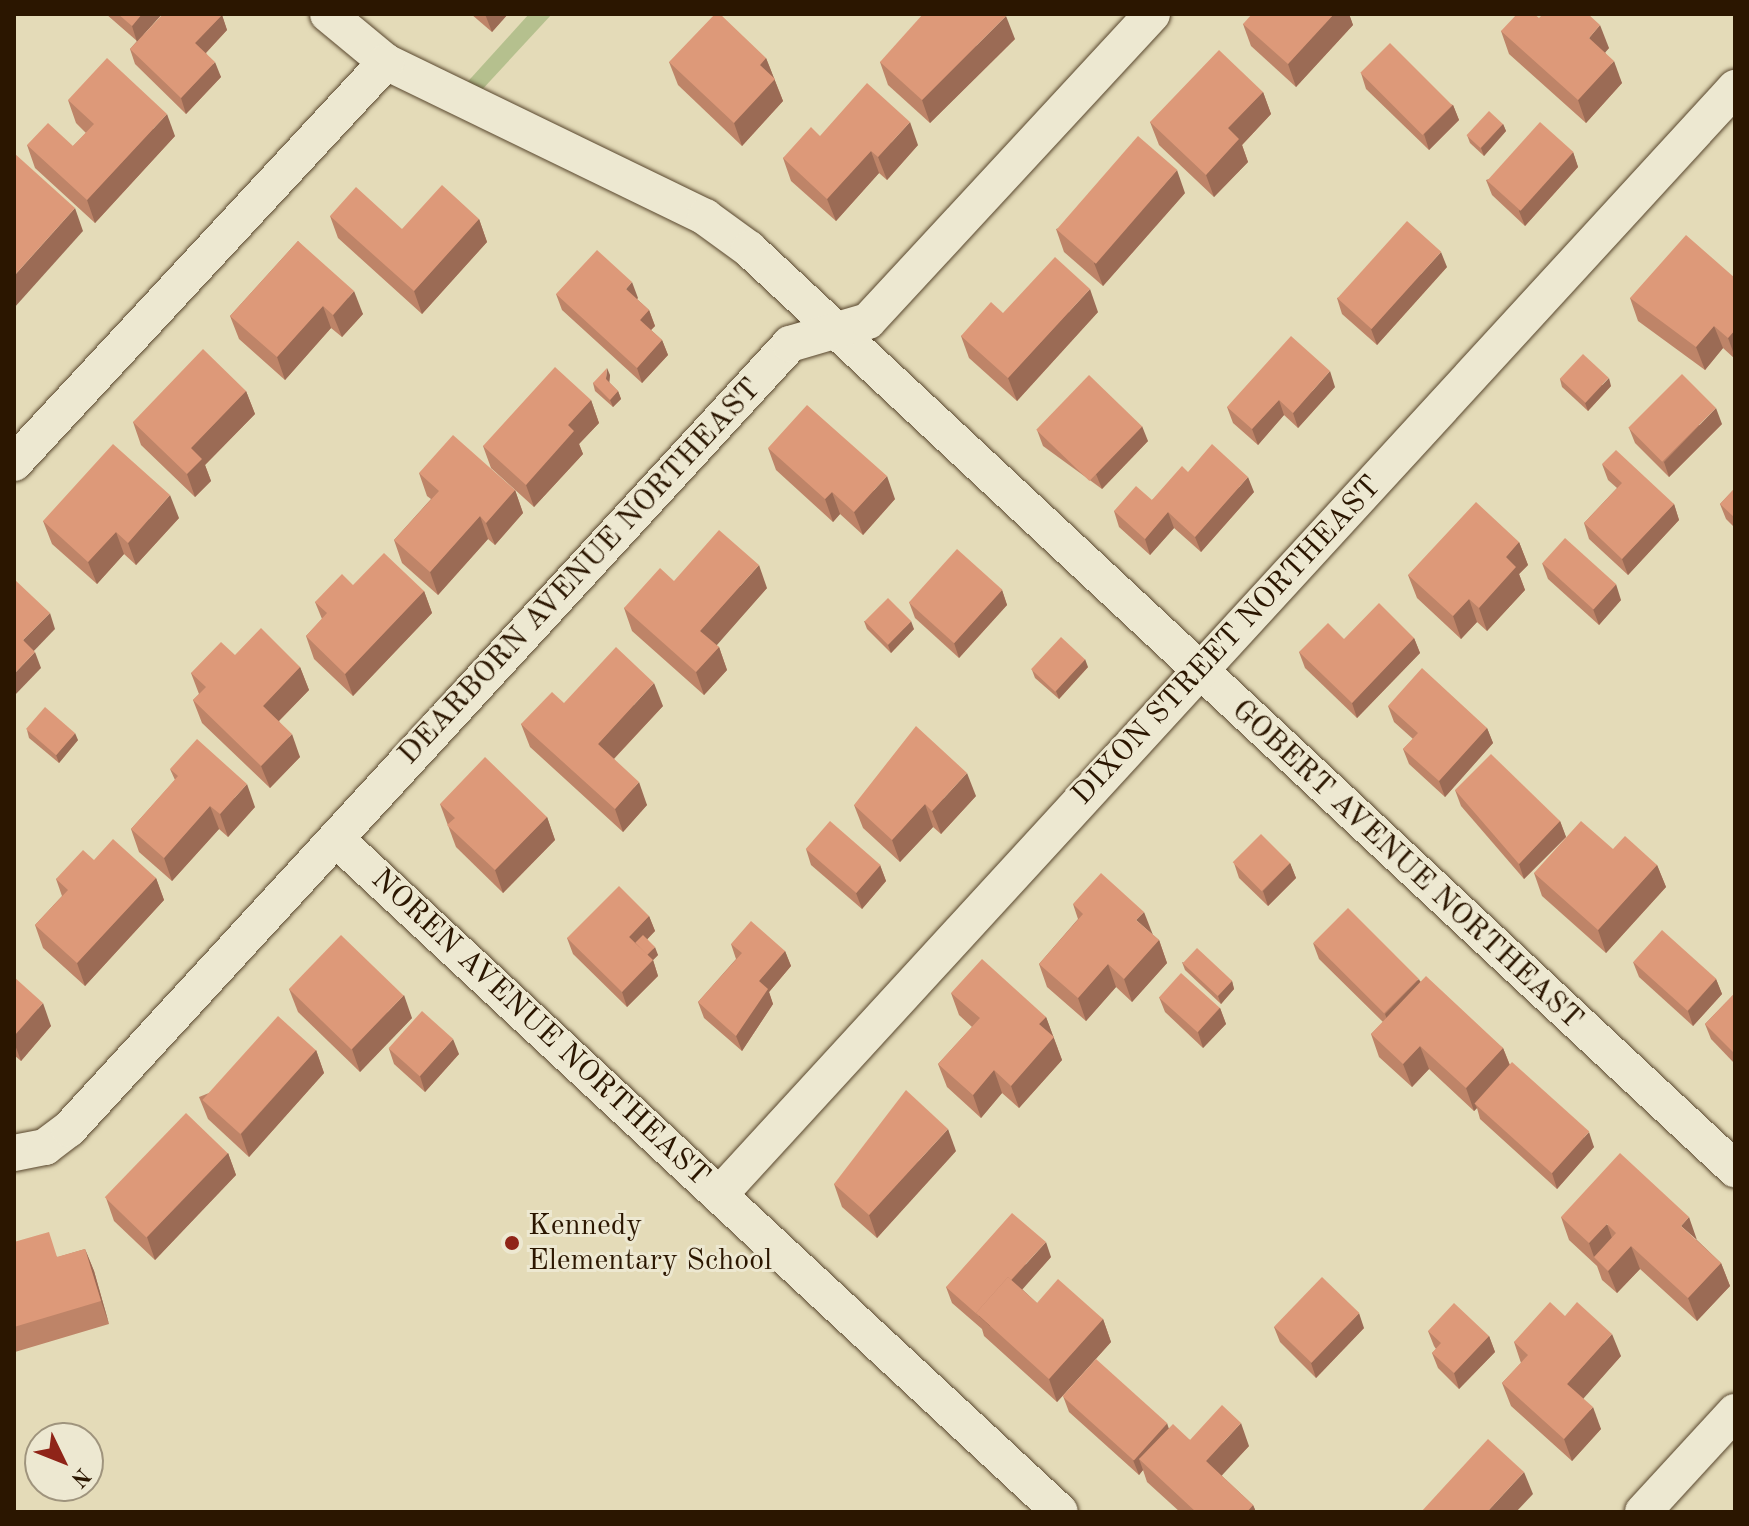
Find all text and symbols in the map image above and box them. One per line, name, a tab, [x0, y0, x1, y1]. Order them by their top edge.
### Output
street label: DEARBORN AVENUE NORTHEAST	[391, 371, 769, 773]
street label: DIXON STREET NORTHEAST	[1065, 469, 1389, 813]
street label: GOBERT AVENUE NORTHEAST	[1224, 693, 1590, 1037]
street label: NOREN AVENUE NORTHEAST	[363, 862, 717, 1194]
place label: Kennedy Elementary School	[528, 1208, 772, 1278]
marker: Kennedy Elementary School	[503, 1234, 521, 1252]
north arrow	[24, 1422, 104, 1502]
text: N	[66, 1463, 94, 1491]

